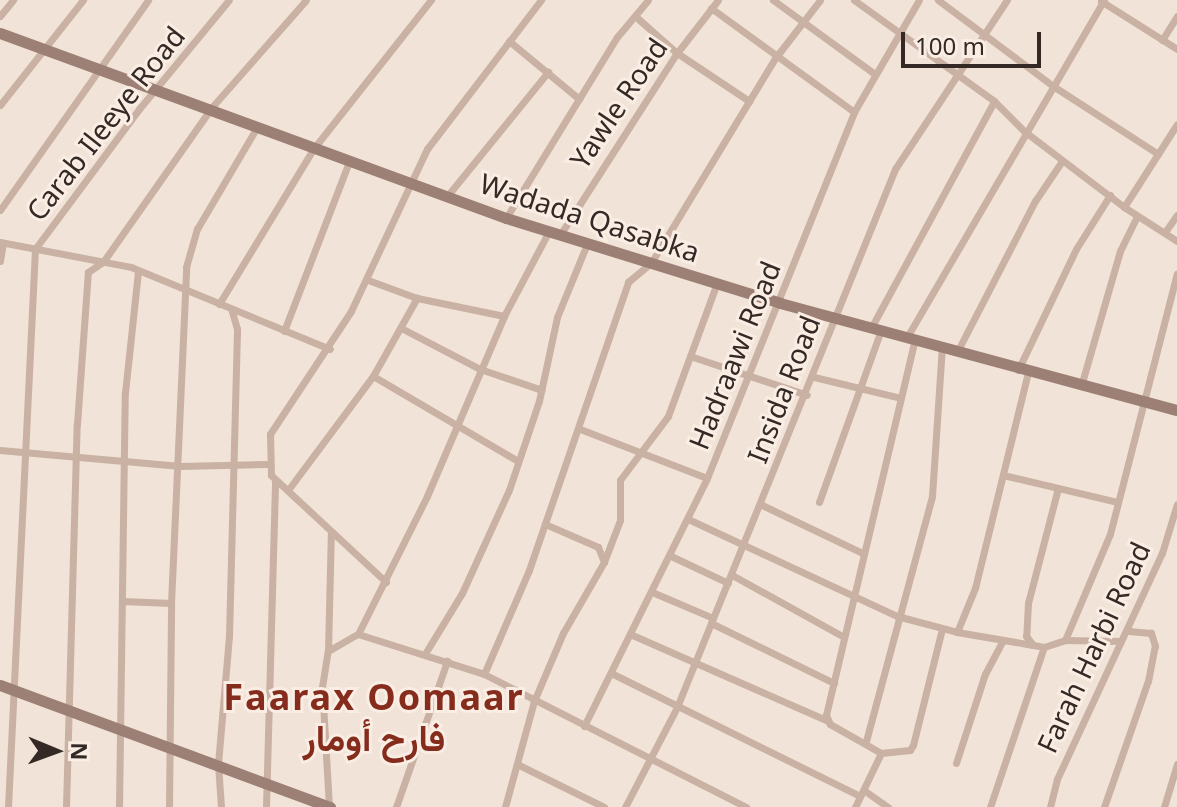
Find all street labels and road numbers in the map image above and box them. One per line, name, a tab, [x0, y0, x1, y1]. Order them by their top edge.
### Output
street label: Carab Ileeye Road	[19, 19, 191, 227]
street label: Yawle Road	[562, 32, 674, 174]
street label: Wadada Qasabka	[476, 166, 704, 268]
street label: Hadraawi Road	[681, 256, 787, 454]
street label: Insida Road	[740, 311, 826, 467]
street label: Farah Harbi Road	[1029, 536, 1157, 758]

